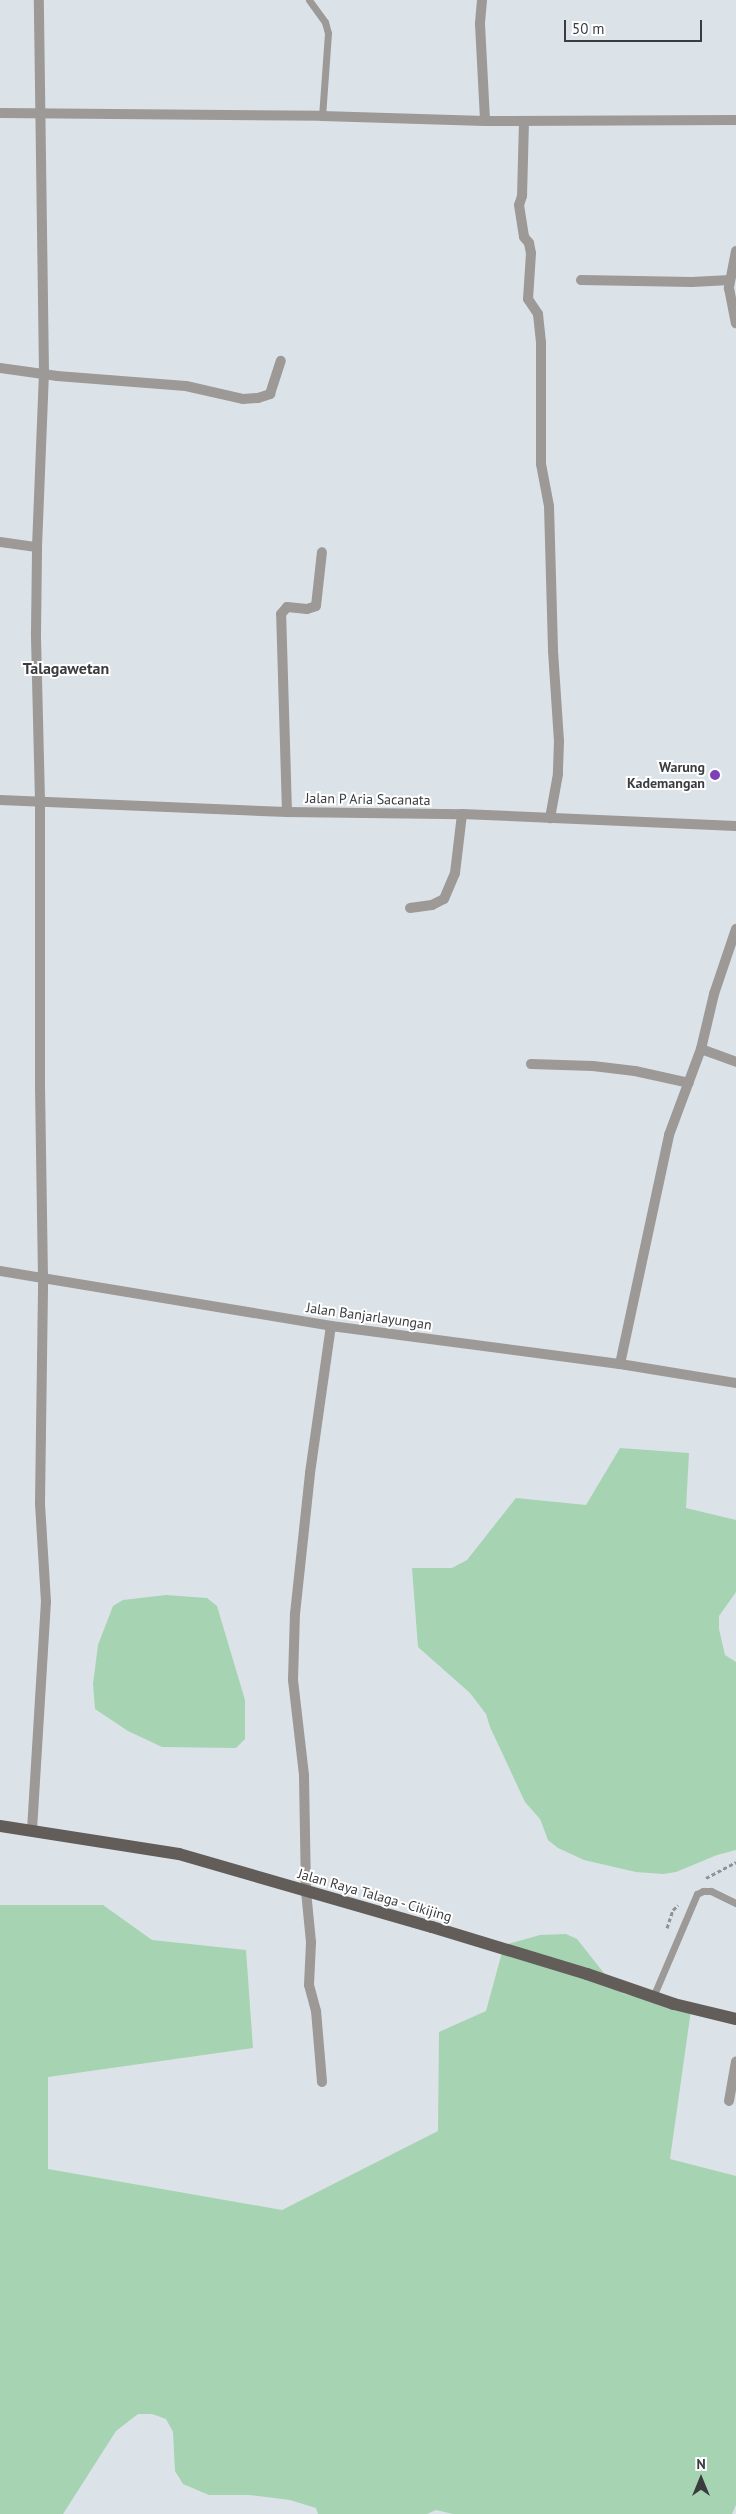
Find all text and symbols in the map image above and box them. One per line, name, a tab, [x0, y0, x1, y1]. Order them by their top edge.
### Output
scale bar	[566, 10, 704, 42]
text: 50 m	[572, 19, 605, 38]
district label: Talagawetan	[23, 658, 109, 678]
place label: Warung Kademangan	[627, 759, 705, 792]
marker: Warung Kademangan	[709, 769, 721, 781]
street label: Jalan P Aria Sacanata	[305, 789, 431, 809]
street label: Jalan Banjarlayungan	[305, 1299, 433, 1333]
street label: Jalan Raya Talaga - Cikijing	[295, 1865, 455, 1925]
north arrow	[676, 2454, 726, 2504]
text: N	[696, 2455, 706, 2473]

